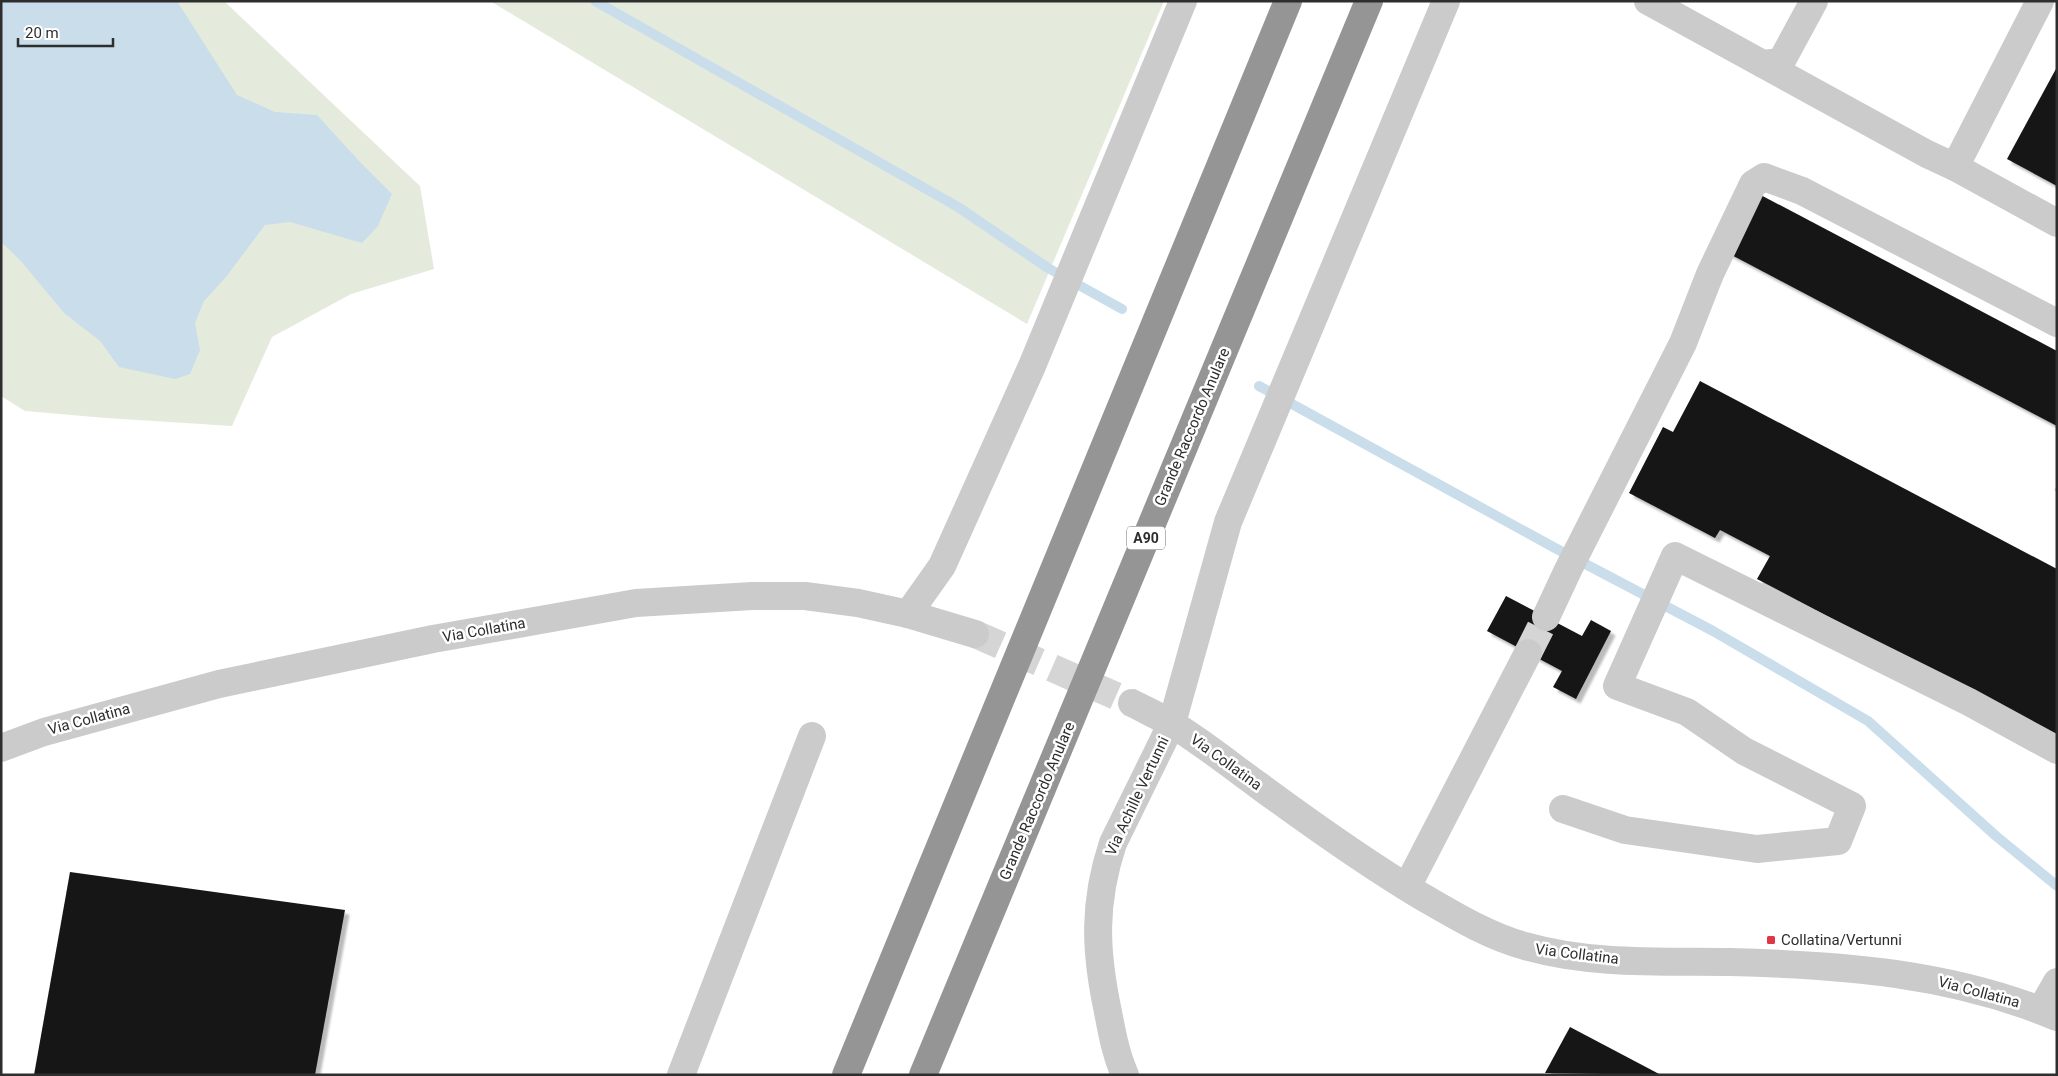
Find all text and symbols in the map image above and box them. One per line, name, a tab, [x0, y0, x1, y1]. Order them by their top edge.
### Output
scale bar	[18, 15, 112, 47]
text: 20 m	[25, 24, 59, 42]
street label: Grande Raccordo Anulare	[1151, 345, 1234, 509]
road number: A90	[1127, 526, 1165, 550]
street label: Via Collatina	[441, 614, 527, 646]
street label: Via Collatina	[46, 699, 132, 739]
street label: Grande Raccordo Anulare	[996, 719, 1079, 883]
street label: Via Collatina	[1187, 730, 1265, 794]
street label: Via Achille Vertunni	[1101, 733, 1173, 859]
place label: Collatina/Vertunni	[1781, 931, 1902, 949]
marker: Collatina/Vertunni	[1765, 934, 1777, 946]
street label: Via Collatina	[1534, 940, 1620, 968]
street label: Via Collatina	[1936, 972, 2022, 1012]

